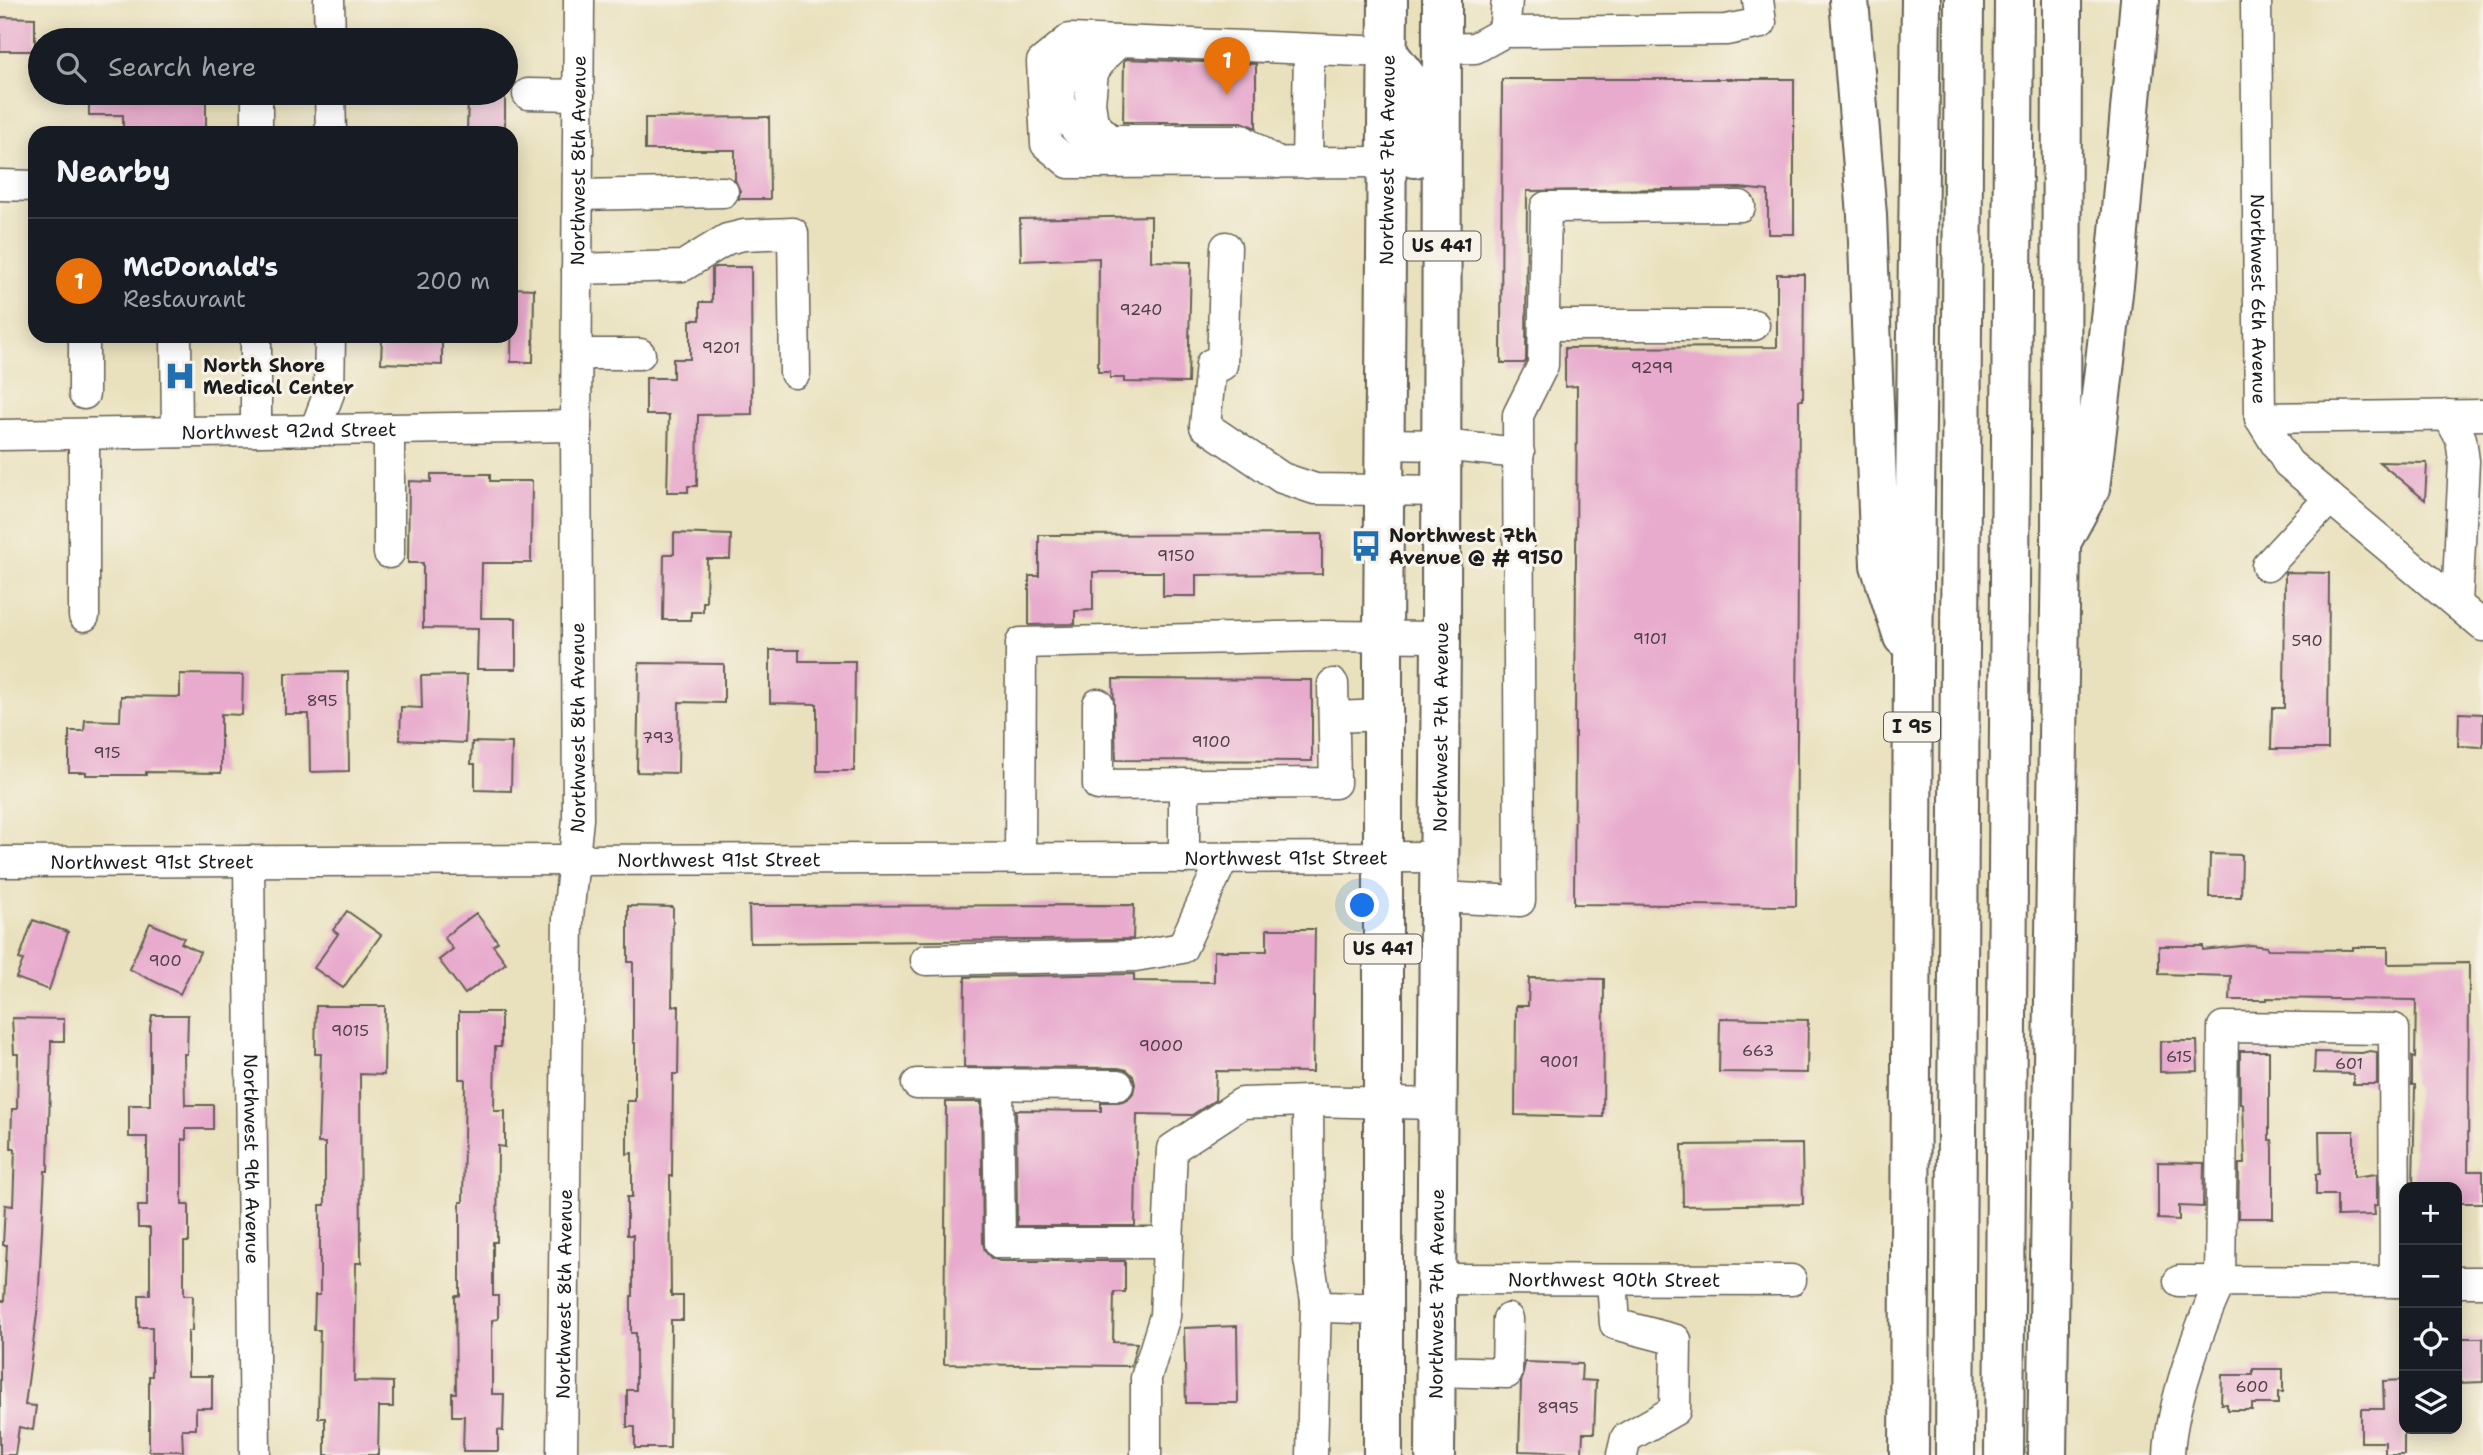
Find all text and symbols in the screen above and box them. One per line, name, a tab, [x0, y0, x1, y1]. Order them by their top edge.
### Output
search box	[28, 28, 518, 105]
pin: 1	[1204, 37, 1250, 95]
icon: search	[52, 48, 90, 86]
text: Search here	[108, 49, 257, 84]
street label: Northwest 8th Avenue	[565, 55, 591, 266]
street label: Northwest 7th Avenue	[1373, 55, 1400, 265]
text: Nearby	[56, 151, 171, 192]
street label: Northwest 6th Avenue	[2245, 194, 2272, 404]
road number: US 441	[1404, 232, 1480, 260]
text: McDonald's	[123, 249, 278, 284]
text: 1	[74, 266, 84, 296]
text: 200 m	[415, 266, 490, 296]
text: Restaurant	[123, 284, 246, 314]
house number: 9240	[1120, 299, 1162, 320]
house number: 9201	[702, 337, 740, 358]
place label: North Shore Medical Center	[203, 353, 354, 400]
house number: 9299	[1631, 357, 1673, 378]
hospital icon: North Shore Medical Center	[163, 359, 197, 393]
street label: Northwest 92nd Street	[181, 416, 397, 445]
place label: Northwest 7th Avenue @ # 9150	[1389, 523, 1563, 570]
bus stop icon: Northwest 7th Avenue @ # 9150	[1349, 529, 1383, 563]
house number: 9150	[1157, 545, 1195, 566]
street label: Northwest 8th Avenue	[564, 622, 590, 834]
street label: Northwest 7th Avenue	[1427, 622, 1454, 832]
house number: 9101	[1633, 628, 1667, 649]
house number: 590	[2291, 630, 2323, 651]
house number: 895	[306, 690, 338, 711]
road number: I 95	[1884, 712, 1940, 742]
house number: 793	[642, 727, 674, 748]
house number: 9100	[1191, 731, 1231, 752]
house number: 915	[94, 742, 120, 763]
street label: Northwest 91st Street	[1184, 845, 1388, 870]
street label: Northwest 91st Street	[617, 847, 821, 872]
street label: Northwest 91st Street	[50, 849, 254, 874]
your location	[1345, 888, 1379, 922]
road number: US 441	[1344, 934, 1422, 964]
house number: 900	[148, 950, 182, 971]
house number: 9015	[331, 1020, 369, 1041]
house number: 9000	[1139, 1035, 1183, 1056]
house number: 663	[1742, 1040, 1774, 1061]
house number: 615	[2166, 1046, 2192, 1067]
house number: 9001	[1539, 1051, 1579, 1072]
house number: 601	[2335, 1053, 2363, 1074]
street label: Northwest 9th Avenue	[238, 1054, 266, 1264]
map controls	[2399, 1182, 2462, 1434]
button: +	[2399, 1182, 2462, 1245]
street label: Northwest 8th Avenue	[550, 1189, 577, 1399]
street label: Northwest 7th Avenue	[1423, 1189, 1449, 1399]
button: −	[2399, 1245, 2462, 1308]
street label: Northwest 90th Street	[1508, 1267, 1720, 1292]
button: locate	[2399, 1308, 2462, 1371]
button: layers	[2399, 1371, 2462, 1434]
house number: 600	[2235, 1376, 2269, 1397]
house number: 8995	[1537, 1397, 1579, 1418]

